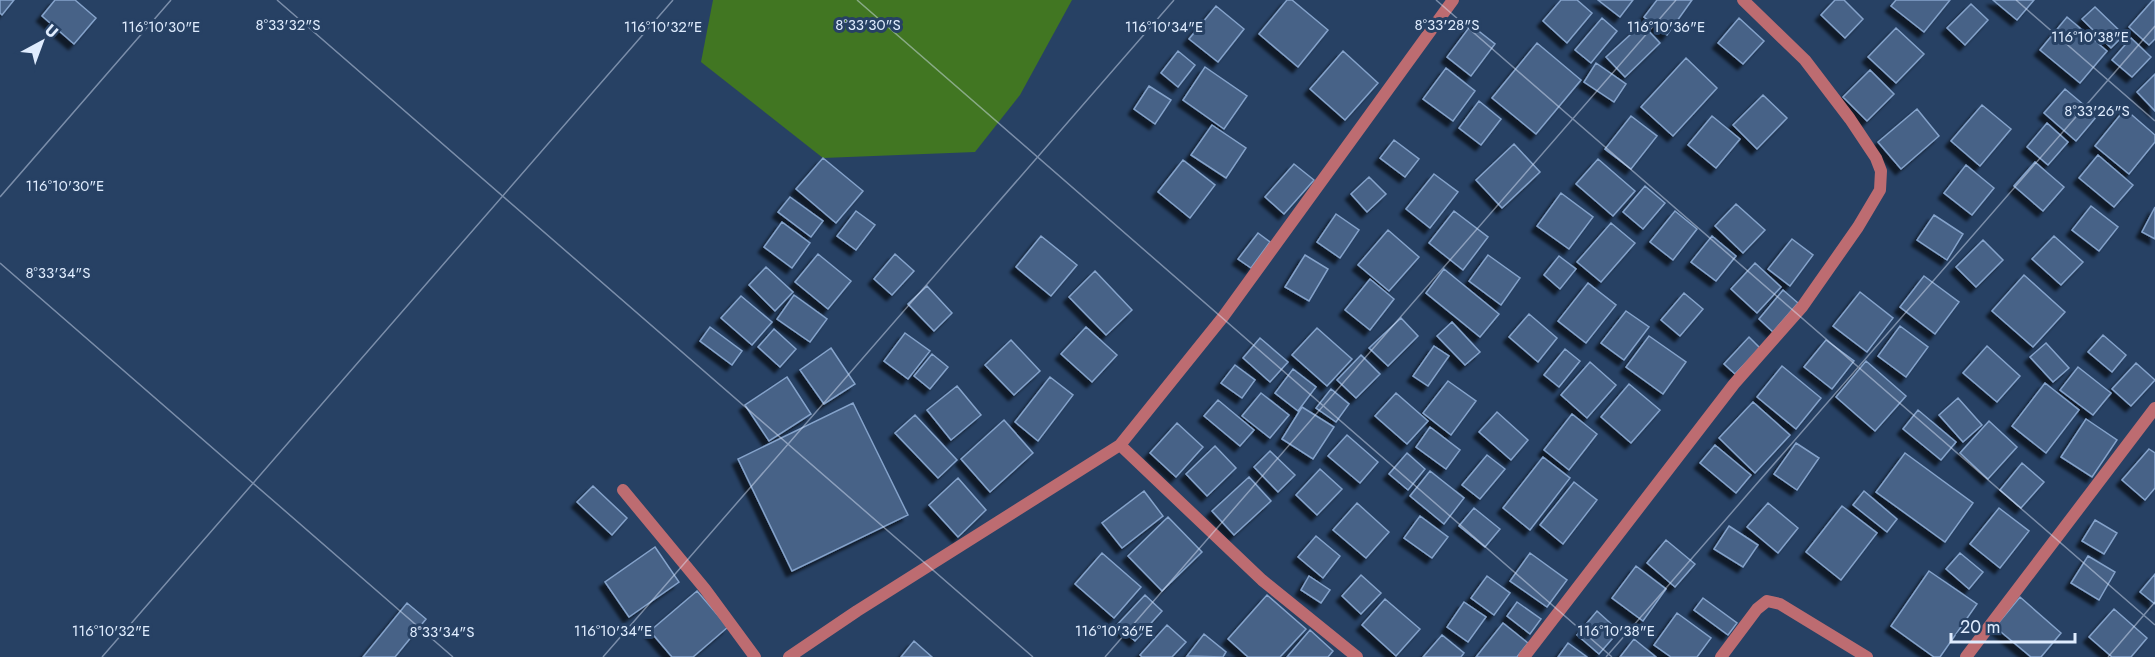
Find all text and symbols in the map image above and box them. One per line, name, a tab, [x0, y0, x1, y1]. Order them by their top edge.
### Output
north arrow	[12, 12, 72, 72]
text: 8°33'32"S	[256, 14, 320, 36]
text: 8°33'30"S	[835, 14, 901, 36]
text: 8°33'28"S	[1415, 14, 1479, 36]
text: 116°10'30"E	[122, 16, 200, 38]
text: 116°10'32"E	[624, 16, 702, 38]
text: 116°10'34"E	[1125, 16, 1203, 38]
text: 116°10'36"E	[1627, 16, 1705, 38]
text: U	[40, 19, 63, 43]
text: 116°10'38"E	[2051, 26, 2129, 48]
text: 8°33'26"S	[2064, 100, 2130, 122]
text: 116°10'30"E	[26, 175, 104, 197]
text: 8°33'34"S	[25, 262, 91, 284]
scale bar	[1951, 606, 2076, 644]
text: 20 m	[1960, 614, 2000, 640]
text: 116°10'32"E	[72, 620, 150, 642]
text: 116°10'34"E	[574, 620, 652, 642]
text: 116°10'36"E	[1075, 620, 1153, 642]
text: 116°10'38"E	[1577, 620, 1655, 642]
text: 8°33'34"S	[409, 621, 475, 643]

